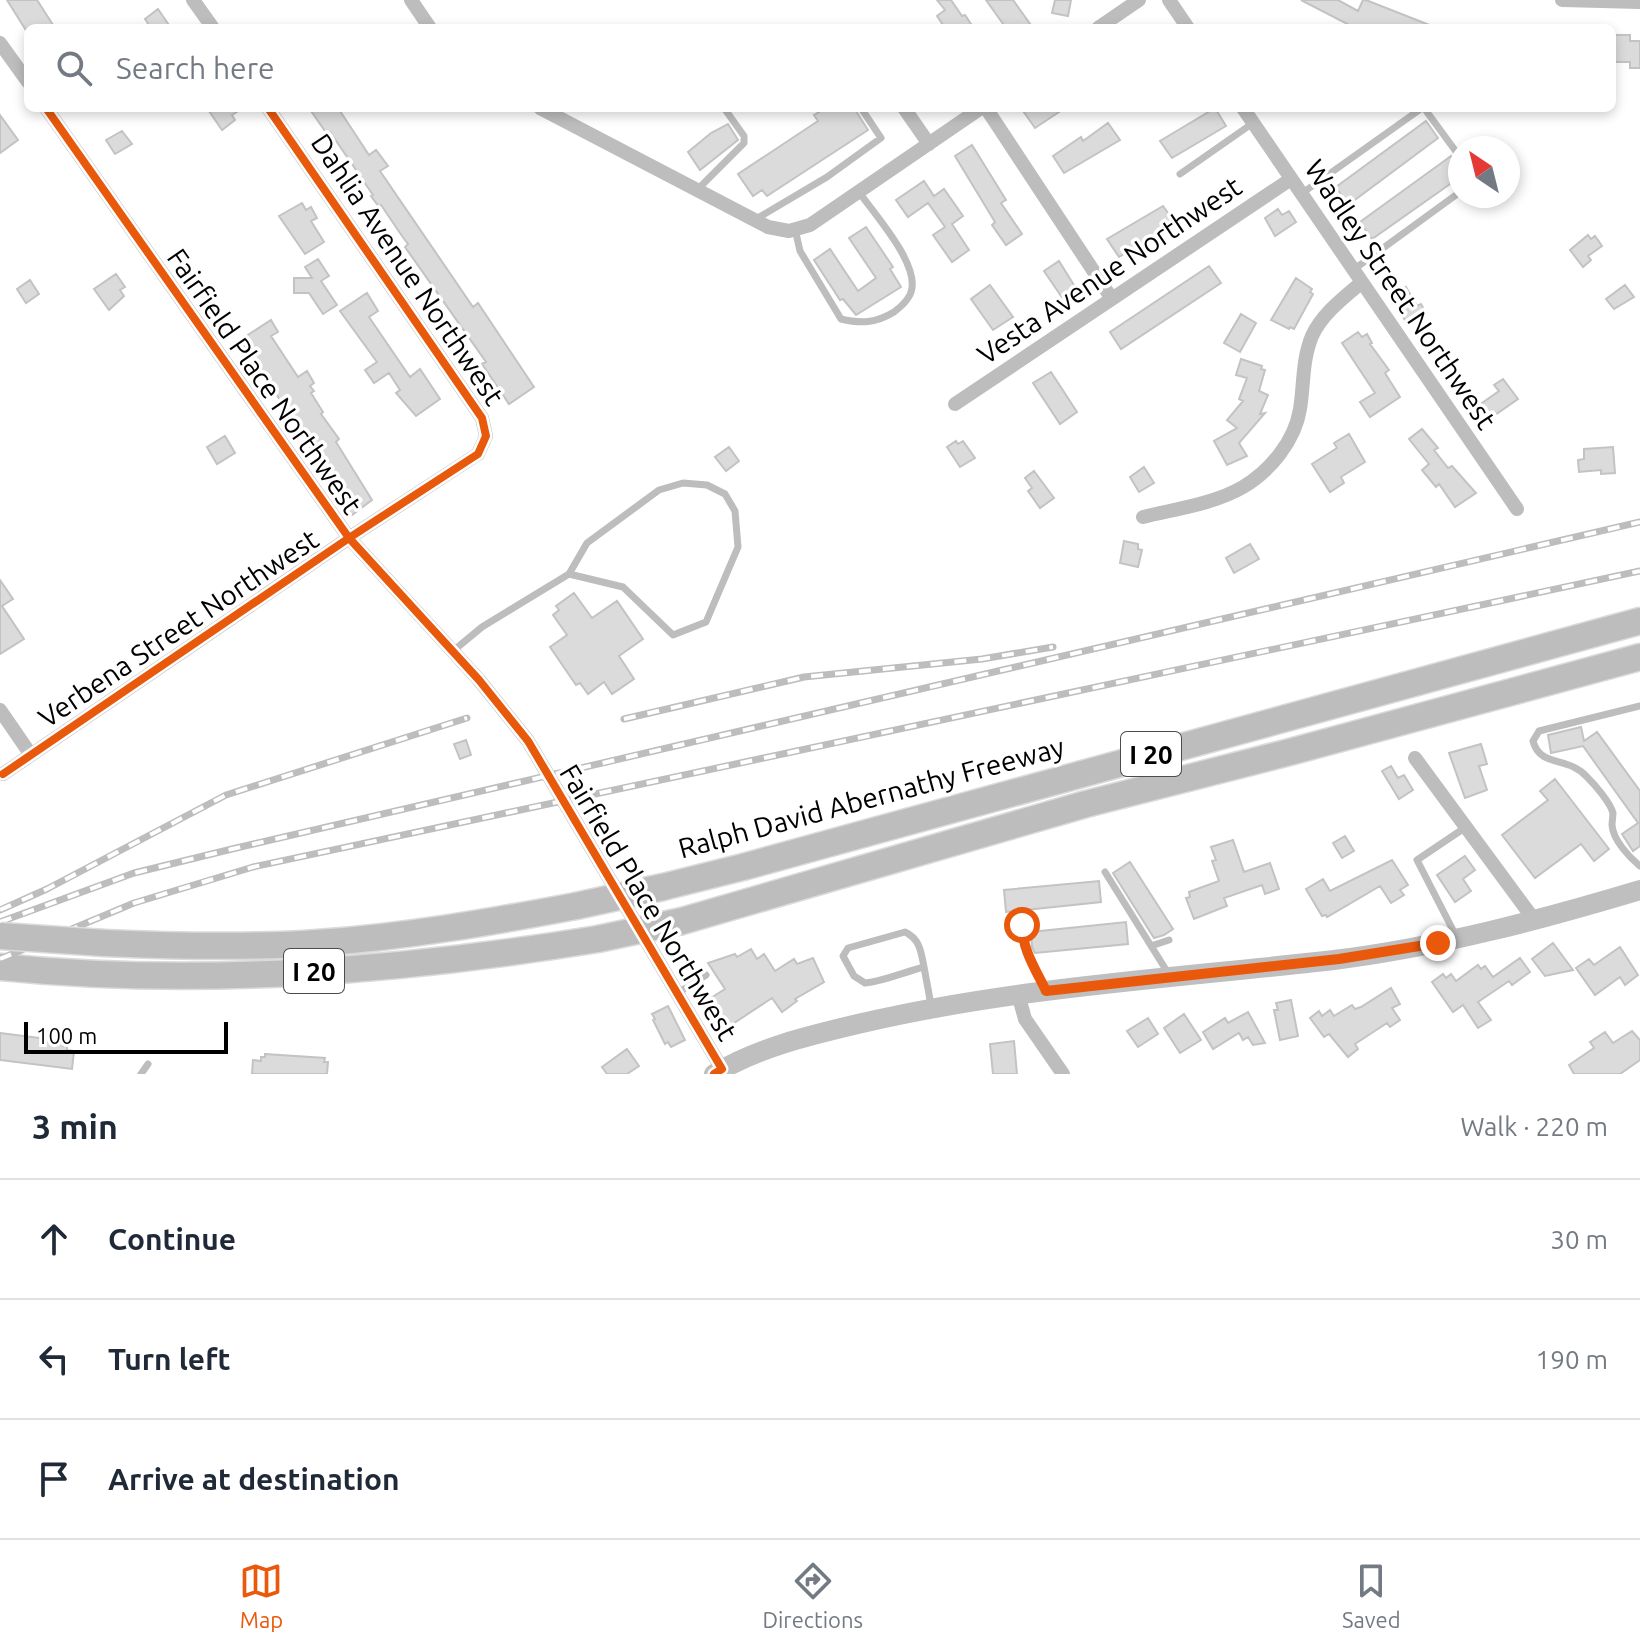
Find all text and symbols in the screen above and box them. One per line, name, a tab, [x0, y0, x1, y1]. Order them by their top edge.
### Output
search box	[24, 24, 1616, 112]
icon: search	[52, 46, 96, 90]
text: Search here	[116, 51, 275, 85]
street label: Dahlia Avenue Northwest	[306, 128, 510, 410]
north arrow	[1448, 136, 1520, 208]
street label: Wadley Street Northwest	[1299, 154, 1503, 434]
street label: Vesta Avenue Northwest	[971, 170, 1247, 370]
street label: Fairfield Place Northwest	[162, 243, 368, 519]
street label: Verbena Street Northwest	[32, 523, 324, 733]
street label: Ralph David Abernathy Freeway	[675, 730, 1067, 864]
road number: I 20	[1121, 732, 1181, 776]
street label: Fairfield Place Northwest	[554, 759, 744, 1045]
route start	[1004, 907, 1040, 943]
route end	[1420, 925, 1456, 961]
road number: I 20	[284, 949, 344, 993]
scale bar	[24, 1018, 228, 1054]
text: 100 m	[36, 1023, 97, 1048]
text: 3 min	[32, 1107, 118, 1145]
text: Walk · 220 m	[1460, 1112, 1608, 1141]
icon: ahead	[32, 1217, 76, 1261]
text: Continue	[108, 1222, 236, 1256]
text: 30 m	[1550, 1225, 1608, 1254]
icon: left	[32, 1337, 76, 1381]
text: Turn left	[108, 1342, 230, 1376]
text: 190 m	[1536, 1345, 1608, 1374]
icon: arrive	[32, 1457, 76, 1501]
text: Arrive at destination	[108, 1462, 400, 1496]
tab: Map	[239, 1559, 283, 1632]
tab: Directions	[762, 1559, 863, 1632]
tab: Saved	[1342, 1559, 1401, 1632]

